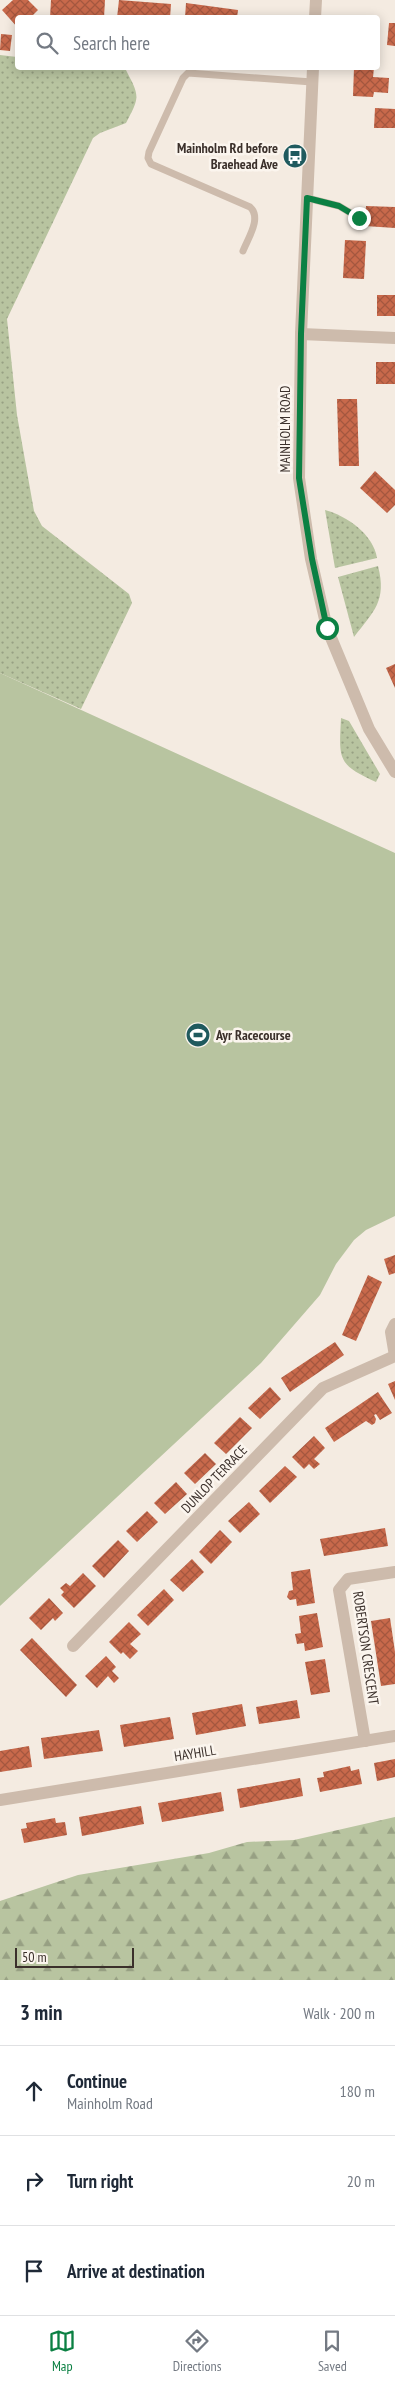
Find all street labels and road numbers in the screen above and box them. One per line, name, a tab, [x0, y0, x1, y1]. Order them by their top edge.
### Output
street label: MAINHOLM ROAD	[276, 386, 294, 472]
street label: DUNLOP TERRACE	[177, 1441, 251, 1517]
street label: ROBERTSON CRESCENT	[349, 1590, 383, 1707]
street label: HAYHILL	[173, 1741, 217, 1765]

